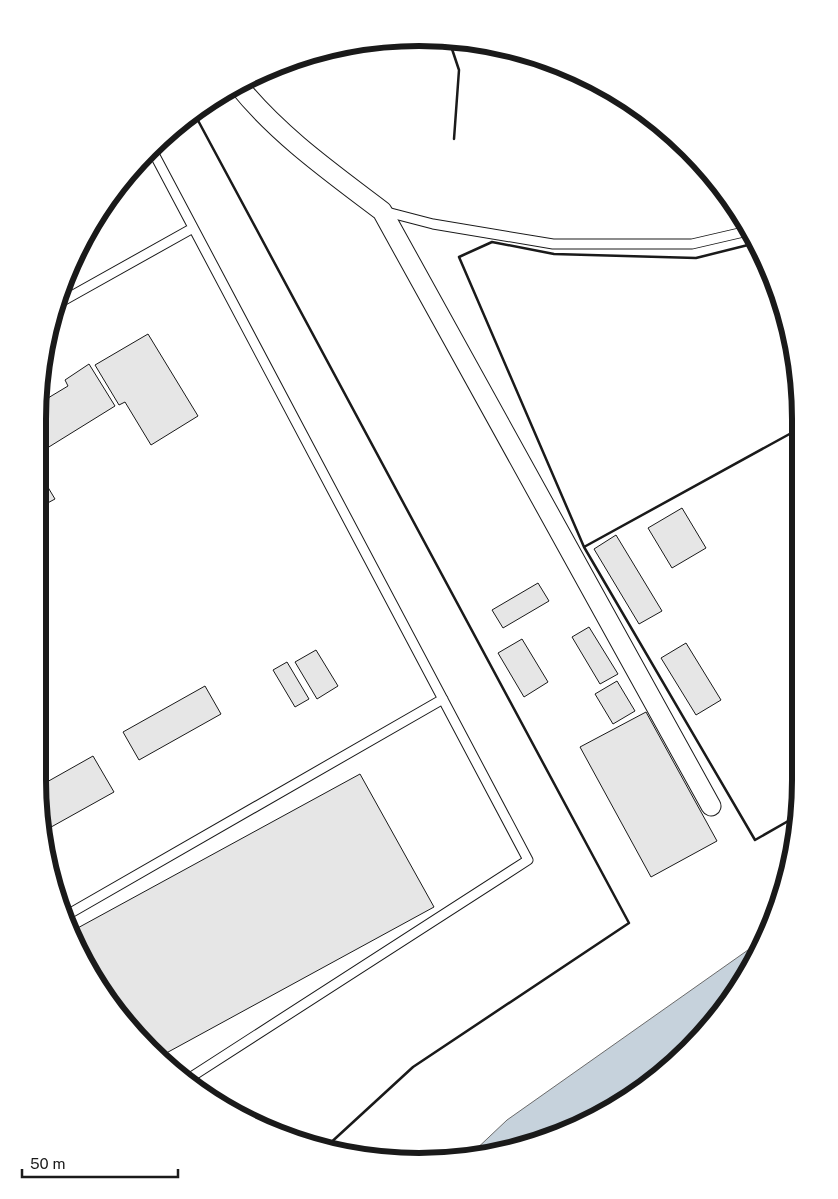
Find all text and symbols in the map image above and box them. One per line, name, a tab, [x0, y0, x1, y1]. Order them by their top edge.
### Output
scale bar	[22, 1146, 179, 1178]
text: 50 m	[30, 1155, 65, 1172]

